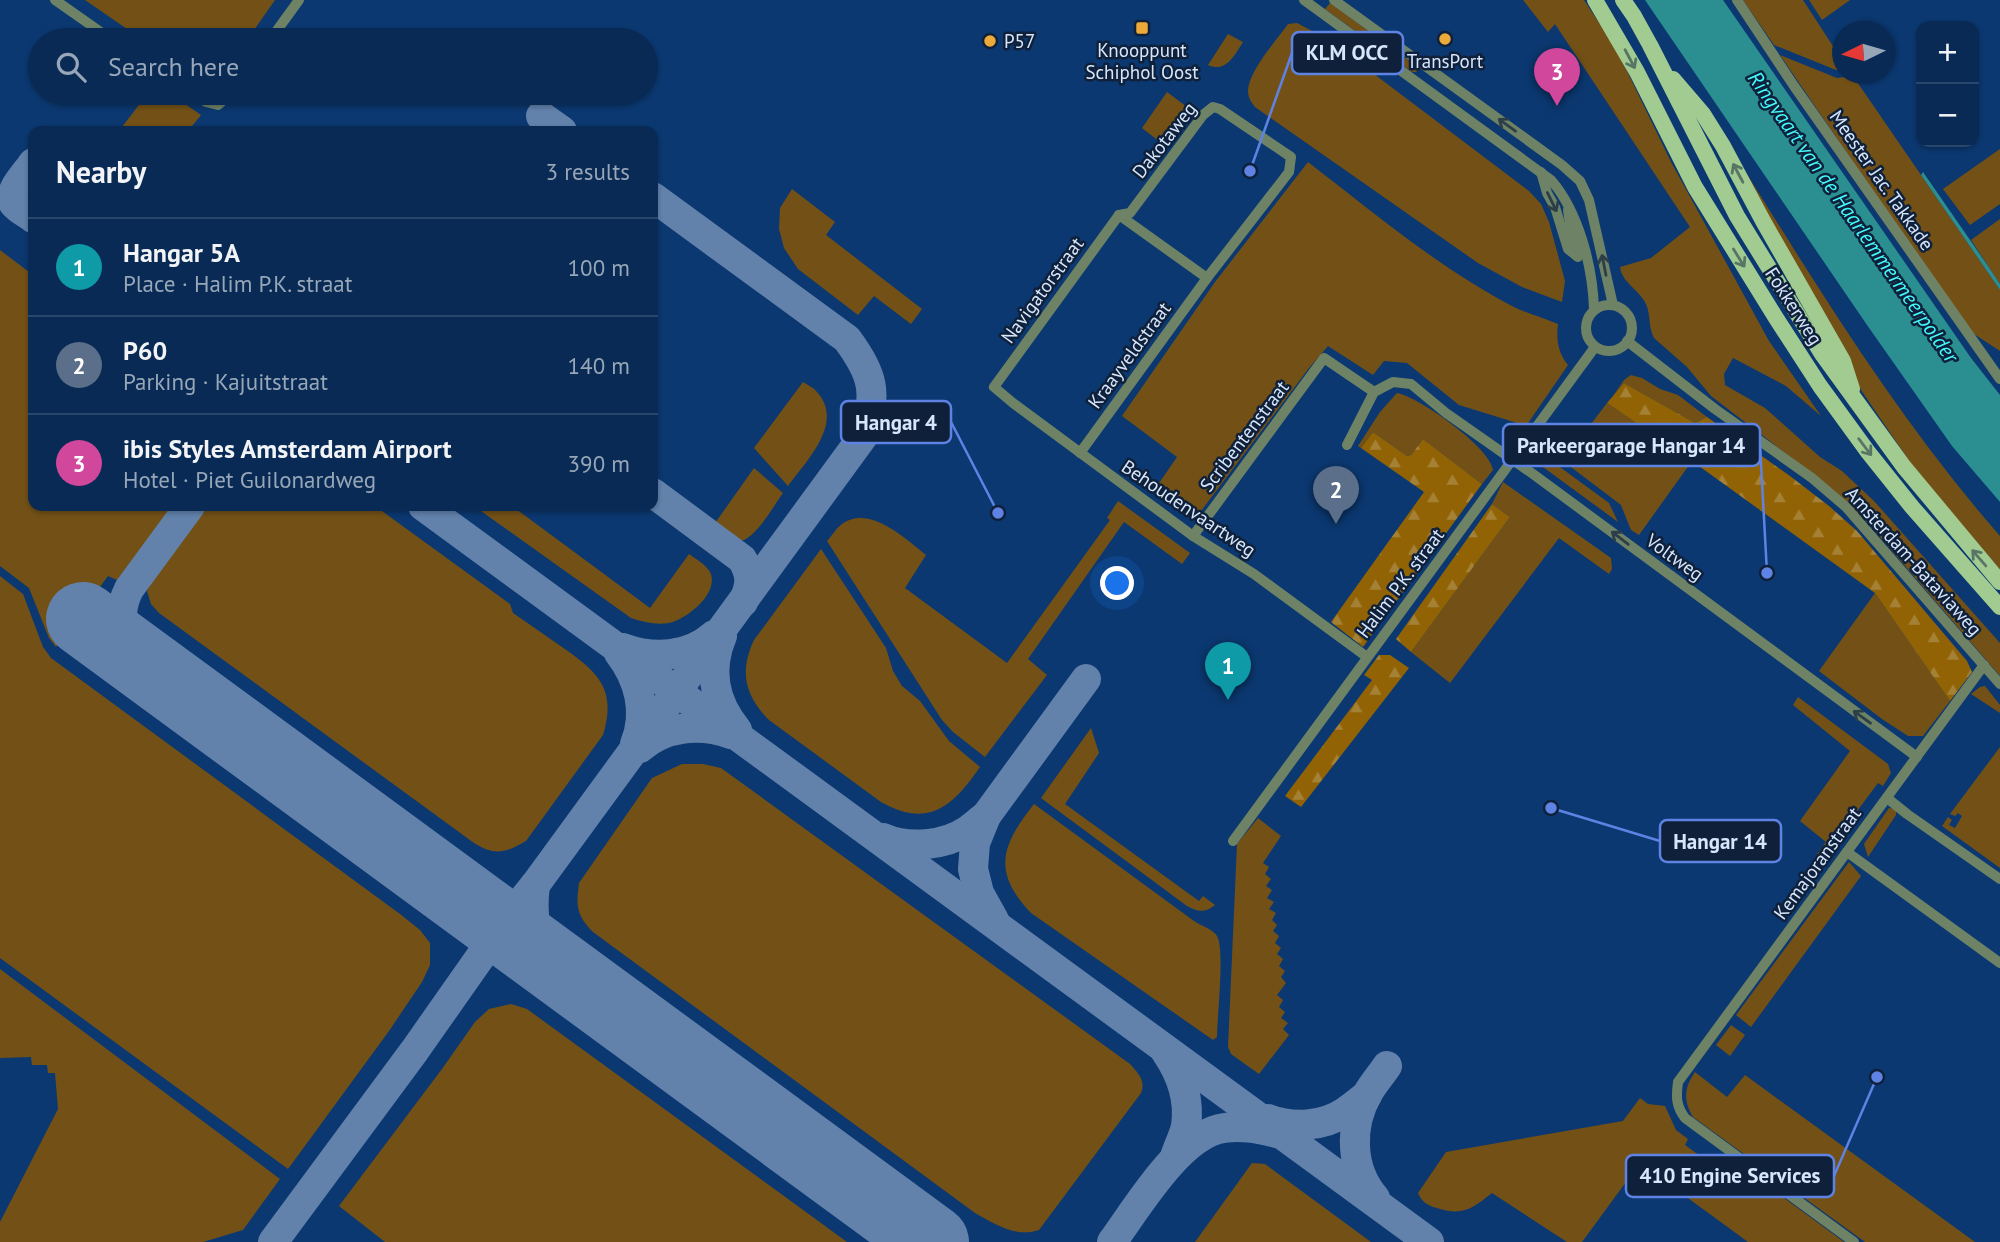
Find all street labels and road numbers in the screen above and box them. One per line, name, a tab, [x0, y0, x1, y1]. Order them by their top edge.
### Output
street label: Dakotaweg	[1127, 97, 1201, 183]
street label: Meester Jac. Takkade	[1825, 105, 1939, 255]
street label: Navigatorstraat	[996, 232, 1089, 348]
street label: Fokkerweg	[1760, 263, 1828, 349]
street label: Kraayveldstraat	[1082, 297, 1176, 413]
street label: Scribentenstraat	[1194, 375, 1294, 496]
street label: Behoudenvaartweg	[1117, 454, 1261, 562]
street label: Amsterdam-Bataviaweg	[1841, 482, 1987, 640]
street label: Halim P.K. straat	[1351, 523, 1449, 643]
street label: Voltweg	[1641, 528, 1708, 586]
street label: Kemajoranstraat	[1768, 802, 1866, 924]

